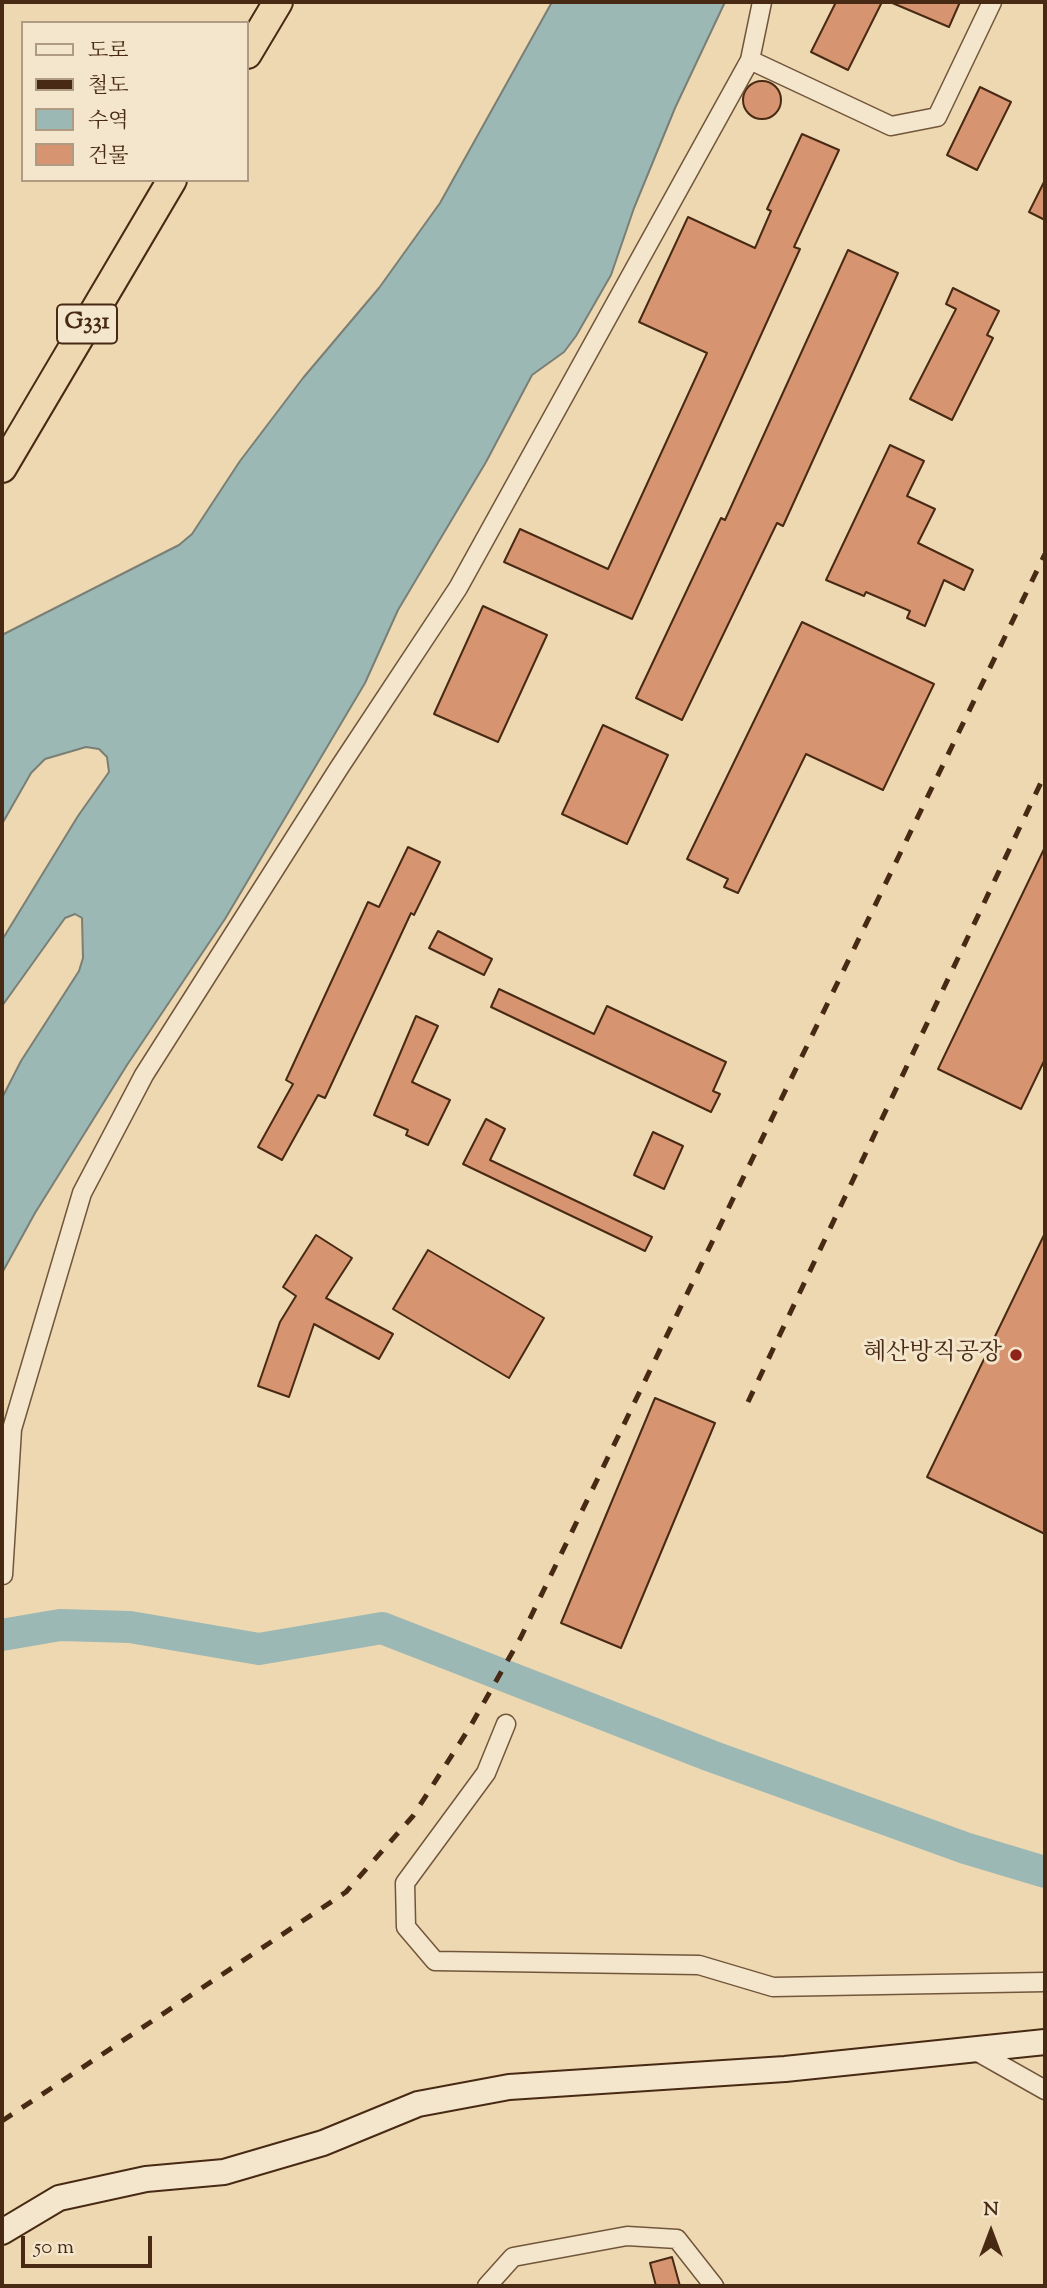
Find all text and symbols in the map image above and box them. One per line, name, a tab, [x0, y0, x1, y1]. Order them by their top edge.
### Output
legend	[21, 21, 248, 182]
text: 도로	[88, 37, 129, 67]
text: 철도	[88, 72, 129, 102]
text: 수역	[88, 107, 129, 137]
text: 건물	[88, 142, 129, 172]
road number: G331	[57, 304, 117, 344]
place label: 혜산방직공장	[863, 1341, 1002, 1369]
marker: 혜산방직공장	[1008, 1347, 1024, 1363]
north arrow	[956, 2197, 1026, 2267]
text: N	[983, 2197, 999, 2224]
scale bar	[24, 2222, 156, 2266]
text: 50 m	[34, 2233, 74, 2263]

